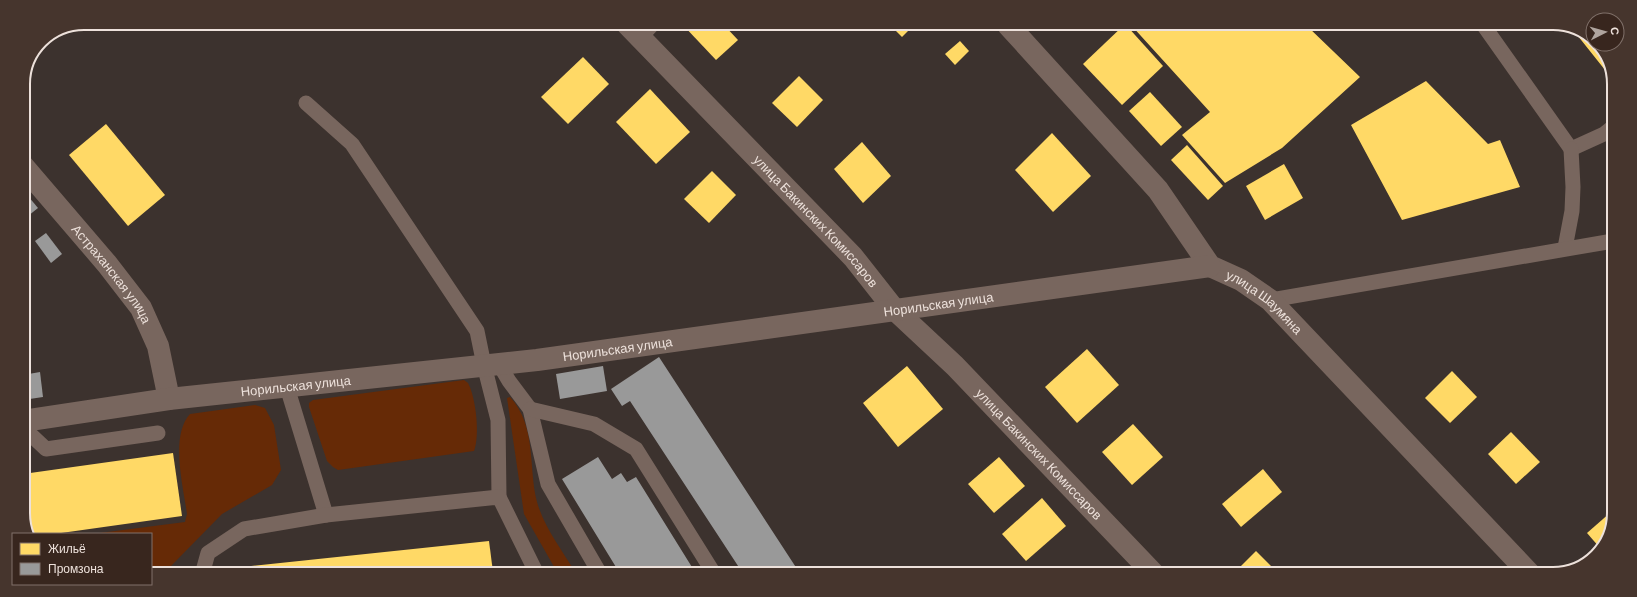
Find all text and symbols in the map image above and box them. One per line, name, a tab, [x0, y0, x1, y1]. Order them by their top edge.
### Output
north arrow	[1585, 12, 1625, 52]
text: С	[1609, 26, 1622, 36]
street label: улица Бакинских Комиссаров	[750, 151, 882, 290]
street label: Астраханская улица	[68, 221, 155, 327]
street label: улица Шаумяна	[1224, 266, 1306, 338]
street label: Норильская улица	[882, 288, 995, 320]
street label: Норильская улица	[562, 333, 674, 364]
street label: Норильская улица	[240, 372, 352, 399]
street label: улица Бакинских Комиссаров	[973, 385, 1106, 523]
legend	[12, 533, 152, 585]
text: Жильё	[48, 541, 86, 555]
text: Промзона	[48, 561, 104, 576]

